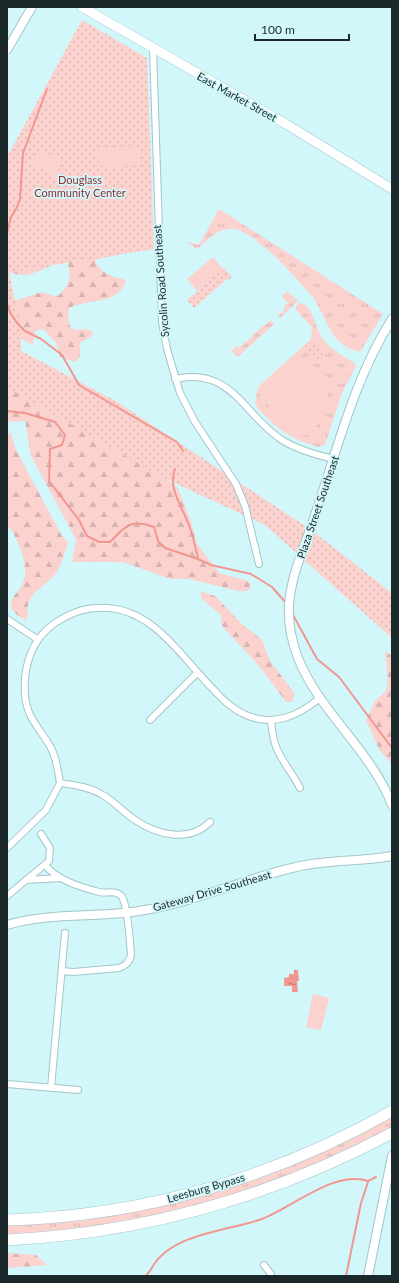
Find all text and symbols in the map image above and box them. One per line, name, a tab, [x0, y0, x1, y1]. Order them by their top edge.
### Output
scale bar	[255, 16, 349, 42]
text: 100 m	[261, 22, 295, 37]
street label: East Market Street	[195, 69, 280, 124]
park label: Douglass Community Center	[34, 173, 126, 199]
street label: Sycolin Road Southeast	[150, 224, 171, 338]
street label: Plaza Street Southeast	[294, 454, 341, 560]
street label: Gateway Drive Southeast	[151, 867, 273, 914]
street label: Leesburg Bypass	[166, 1170, 246, 1205]

